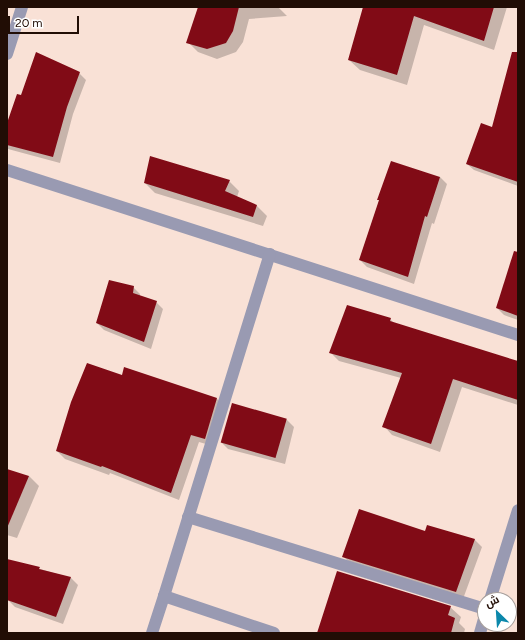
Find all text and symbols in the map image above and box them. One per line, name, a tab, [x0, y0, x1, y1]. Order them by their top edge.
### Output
scale bar	[10, 8, 81, 34]
text: 20 m	[15, 16, 43, 30]
north arrow	[477, 592, 517, 632]
text: ش	[483, 593, 501, 610]

